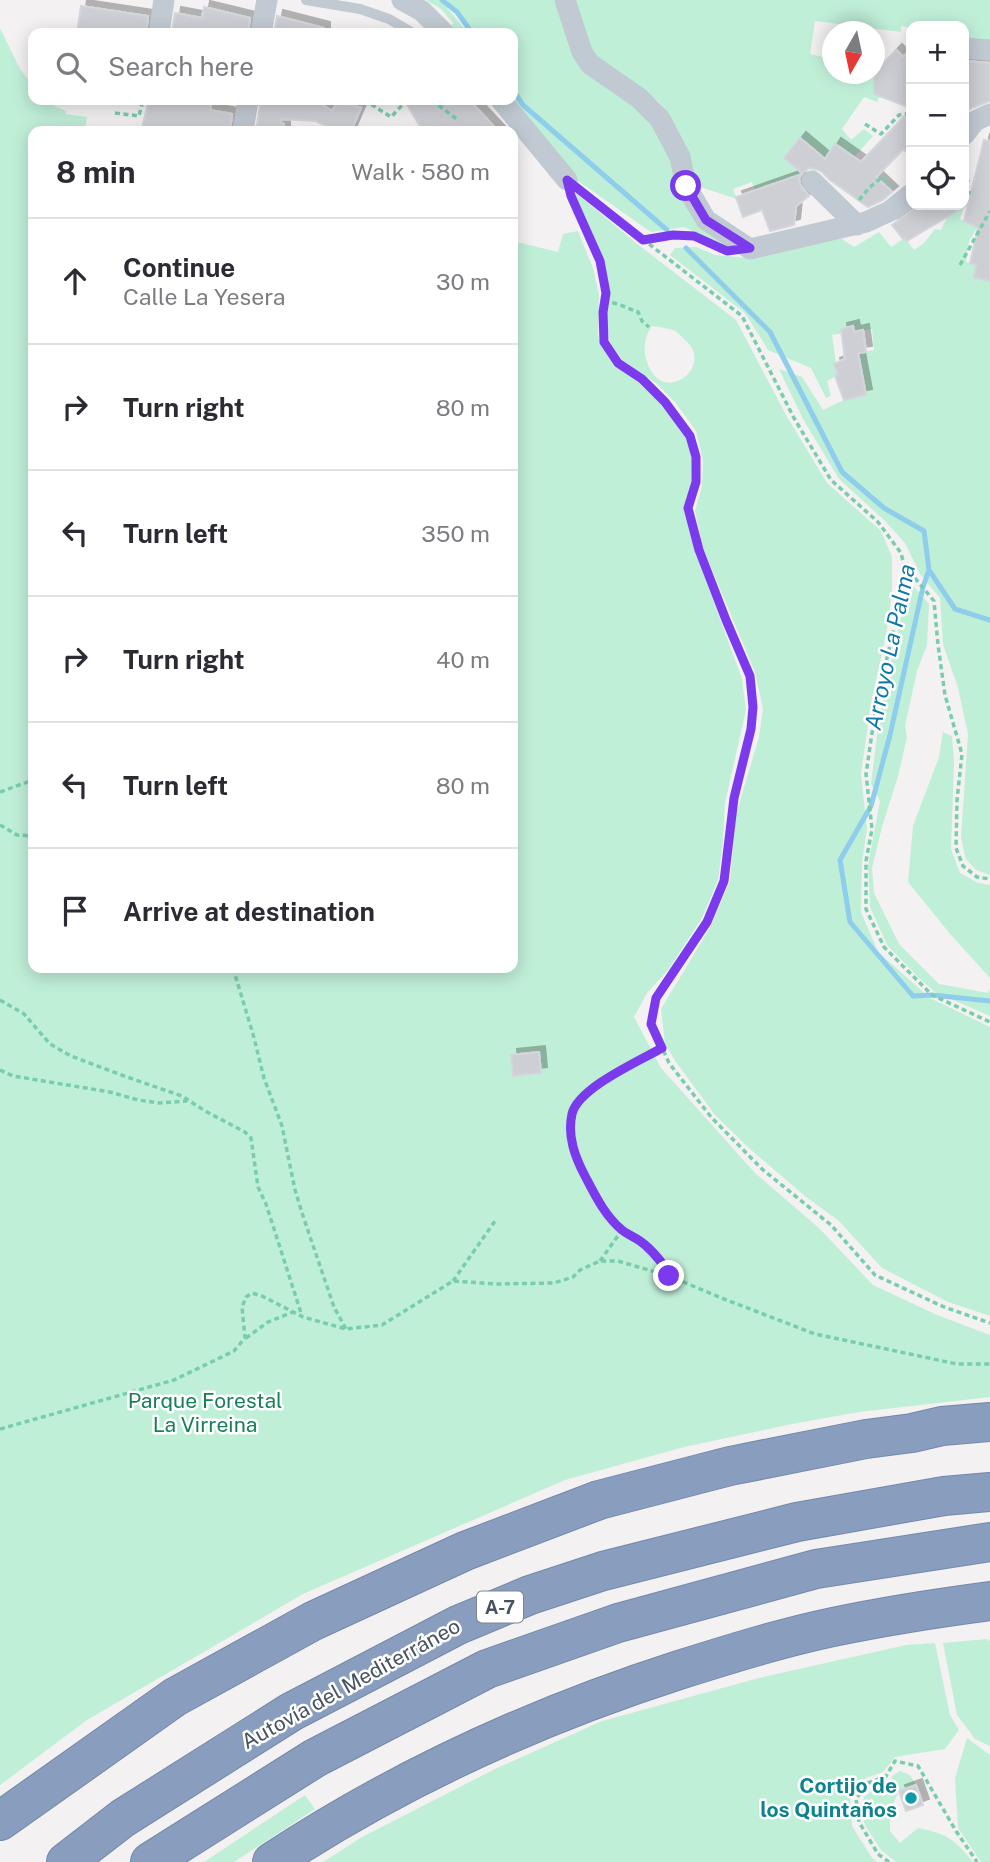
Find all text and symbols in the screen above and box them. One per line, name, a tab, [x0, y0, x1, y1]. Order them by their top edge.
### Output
north arrow	[822, 21, 885, 84]
map controls	[906, 21, 969, 210]
button: +	[906, 21, 969, 84]
search box	[28, 28, 518, 105]
icon: search	[52, 48, 90, 86]
text: Search here	[108, 51, 254, 82]
button: −	[906, 84, 969, 147]
button: locate	[906, 147, 969, 210]
text: 8 min	[56, 154, 136, 190]
text: Walk · 580 m	[351, 158, 490, 185]
route start	[670, 170, 701, 201]
text: Continue	[123, 252, 235, 283]
icon: ahead	[56, 262, 94, 300]
text: 30 m	[436, 268, 490, 295]
text: Calle La Yesera	[123, 283, 286, 310]
icon: right	[56, 388, 94, 426]
text: Turn right	[123, 392, 245, 423]
text: 80 m	[436, 394, 490, 421]
icon: left	[56, 514, 94, 552]
text: Turn left	[123, 518, 228, 549]
text: 350 m	[421, 520, 490, 547]
water label: Arroyo La Palma	[859, 561, 920, 732]
icon: right	[56, 640, 94, 678]
text: Turn right	[123, 644, 245, 675]
text: 40 m	[436, 646, 490, 673]
icon: left	[56, 766, 94, 804]
text: Turn left	[123, 770, 228, 801]
text: 80 m	[436, 772, 490, 799]
icon: arrive	[56, 892, 94, 930]
text: Arrive at destination	[123, 896, 375, 927]
route end	[653, 1260, 684, 1291]
park label: Parque Forestal La Virreina	[128, 1388, 282, 1437]
road number: A-7	[477, 1592, 523, 1623]
street label: Autovía del Mediterráneo	[237, 1613, 464, 1754]
place label: Cortijo de los Quintaños	[760, 1773, 897, 1822]
marker: Cortijo de los Quintaños	[903, 1790, 919, 1806]

